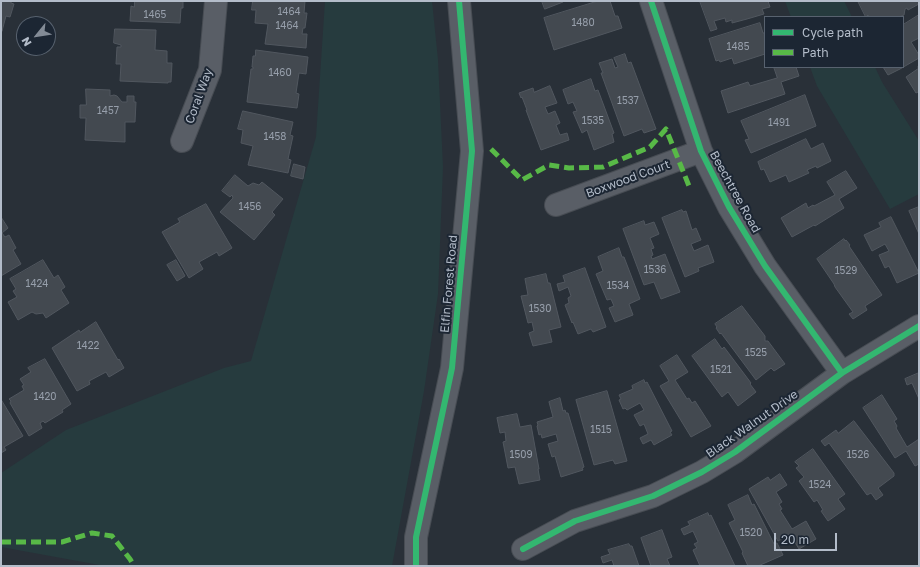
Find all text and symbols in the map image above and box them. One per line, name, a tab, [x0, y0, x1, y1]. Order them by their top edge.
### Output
house number: 1464	[277, 6, 301, 18]
house number: 1465	[144, 9, 166, 21]
north arrow	[16, 16, 56, 56]
legend	[764, 16, 904, 68]
house number: 1480	[571, 17, 595, 29]
house number: 1464	[275, 20, 299, 32]
text: Cycle path	[802, 25, 863, 40]
text: N	[18, 35, 34, 49]
house number: 1485	[727, 41, 749, 53]
text: Path	[802, 45, 829, 60]
street label: Coral Way	[182, 66, 216, 126]
house number: 1460	[268, 67, 292, 79]
house number: 1537	[617, 95, 639, 107]
house number: 1457	[97, 105, 119, 117]
house number: 1535	[582, 115, 604, 127]
house number: 1491	[768, 117, 790, 129]
house number: 1458	[264, 131, 286, 143]
street label: Beechtree Road	[707, 149, 763, 235]
street label: Boxwood Court	[584, 157, 672, 201]
house number: 1456	[239, 201, 261, 213]
street label: Elfin Forest Road	[438, 234, 460, 334]
house number: 1536	[644, 264, 666, 276]
house number: 1529	[835, 265, 857, 277]
house number: 1424	[26, 278, 48, 290]
house number: 1534	[607, 280, 629, 292]
house number: 1530	[529, 303, 551, 315]
house number: 1422	[77, 340, 99, 352]
house number: 1525	[745, 347, 767, 359]
house number: 1521	[710, 364, 732, 376]
street label: Black Walnut Drive	[703, 387, 801, 461]
house number: 1420	[34, 391, 56, 403]
house number: 1515	[590, 424, 612, 436]
house number: 1509	[510, 449, 532, 461]
house number: 1526	[847, 449, 869, 461]
house number: 1524	[809, 479, 831, 491]
scale bar	[776, 525, 839, 551]
house number: 1520	[740, 527, 762, 539]
text: 20 m	[781, 532, 809, 547]

